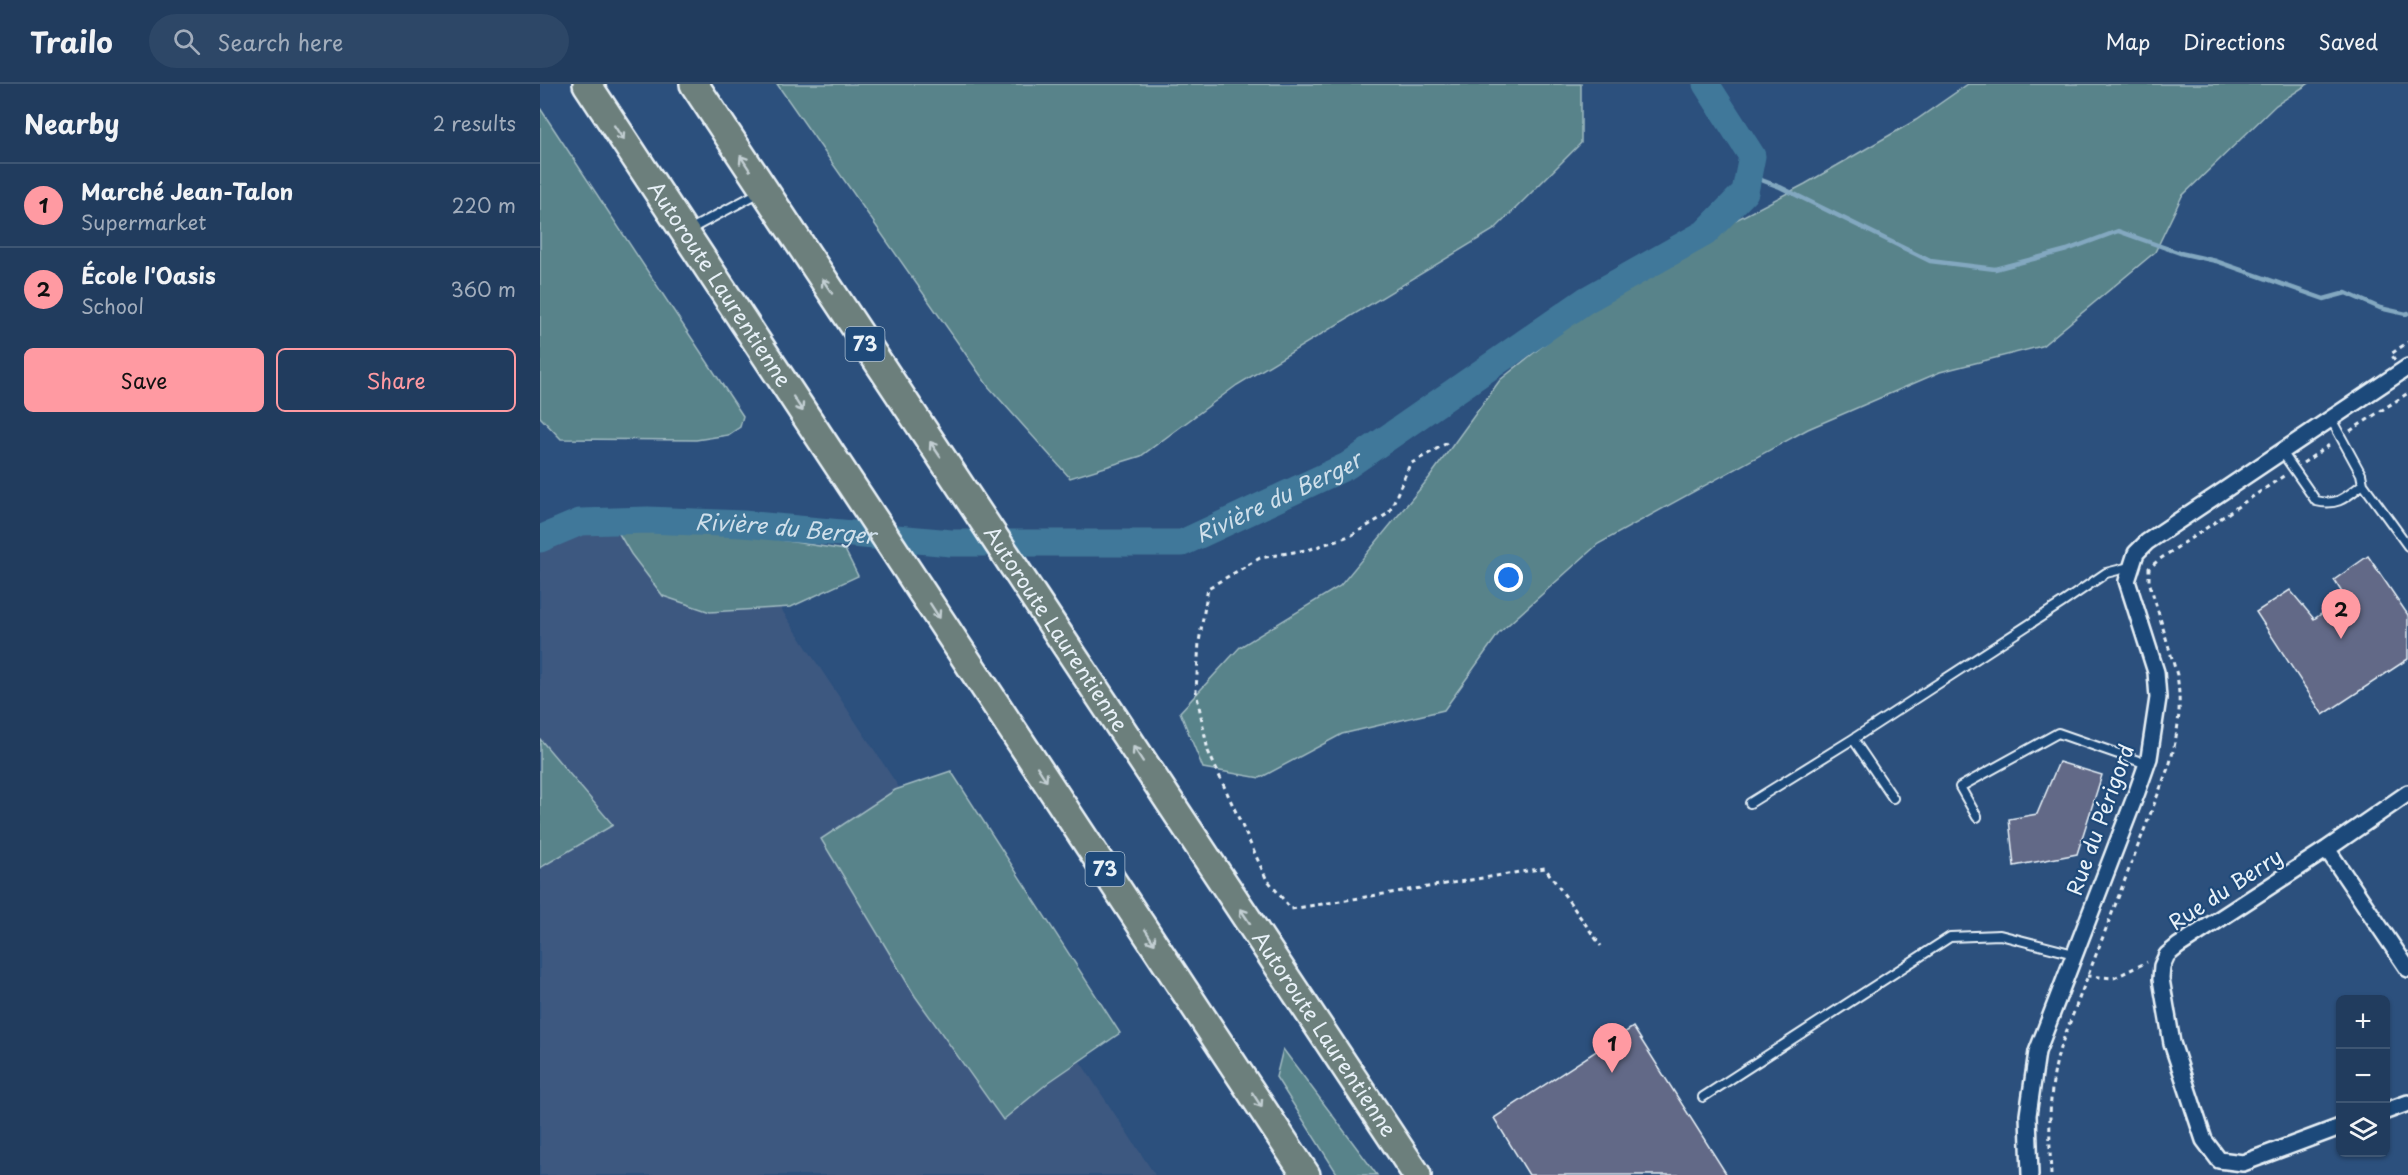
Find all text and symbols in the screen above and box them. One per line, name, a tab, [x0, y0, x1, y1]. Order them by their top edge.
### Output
search box	[149, 14, 569, 68]
text: Trailo	[30, 20, 113, 63]
icon: search	[170, 25, 203, 58]
text: Search here	[218, 25, 343, 58]
text: Map	[2105, 25, 2150, 57]
text: Directions	[2183, 25, 2285, 57]
text: Saved	[2318, 25, 2378, 57]
text: Nearby	[24, 104, 119, 143]
text: 2 results	[433, 108, 516, 138]
one-way arrow	[614, 124, 626, 141]
one-way arrow	[739, 154, 752, 171]
text: Marché Jean-Talon	[81, 174, 293, 207]
street label: Autoroute Laurentienne	[641, 174, 800, 393]
text: 1	[39, 190, 48, 220]
text: 220 m	[452, 190, 516, 220]
text: Supermarket	[81, 207, 207, 237]
text: École l'Oasis	[81, 258, 216, 291]
text: 2	[36, 274, 51, 304]
text: 360 m	[450, 274, 516, 304]
one-way arrow	[821, 278, 833, 295]
text: School	[81, 291, 144, 321]
road number: 73	[846, 327, 884, 361]
button: Save	[24, 348, 264, 412]
button: Share	[276, 348, 516, 412]
one-way arrow	[792, 395, 804, 411]
one-way arrow	[928, 440, 941, 457]
water label: Rivière du Berger	[1189, 441, 1370, 550]
water label: Rivière du Berger	[694, 504, 880, 551]
street label: Autoroute Laurentienne	[977, 519, 1137, 737]
your location	[1494, 563, 1523, 592]
pin: 2	[2322, 590, 2360, 639]
one-way arrow	[929, 603, 941, 619]
street label: Rue du Périgord	[2057, 739, 2141, 899]
one-way arrow	[1131, 745, 1144, 762]
one-way arrow	[1036, 766, 1048, 782]
street label: Rue du Berry	[2162, 839, 2288, 937]
road number: 73	[1086, 852, 1124, 886]
one-way arrow	[1239, 908, 1251, 925]
street label: Autoroute Laurentienne	[1246, 924, 1405, 1142]
one-way arrow	[1144, 928, 1156, 945]
map controls	[2336, 995, 2390, 1157]
button: +	[2336, 995, 2390, 1049]
pin: 1	[1592, 1024, 1632, 1073]
button: −	[2336, 1049, 2390, 1103]
one-way arrow	[1251, 1091, 1263, 1108]
button: layers	[2336, 1103, 2390, 1157]

